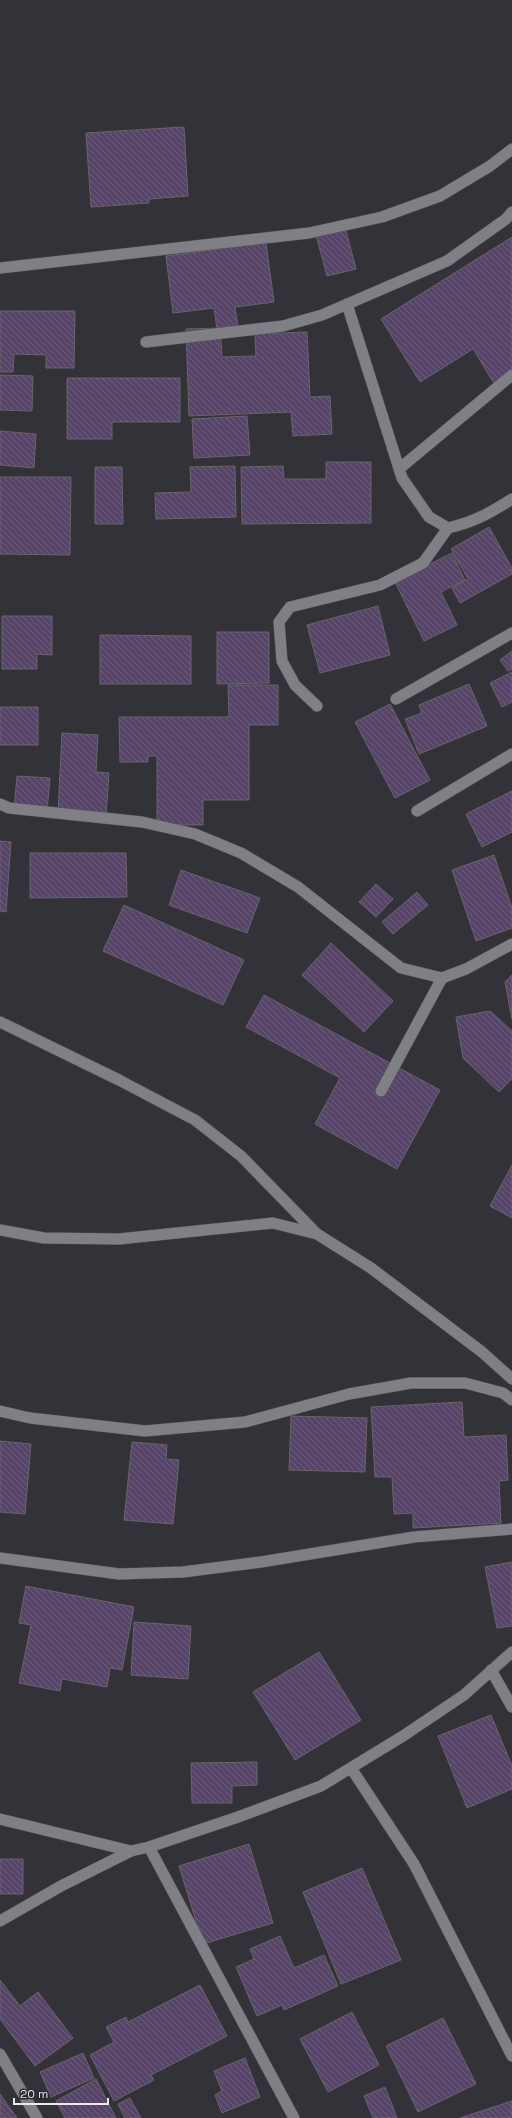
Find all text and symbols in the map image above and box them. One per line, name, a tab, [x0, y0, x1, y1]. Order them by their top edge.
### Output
scale bar	[14, 2080, 108, 2106]
text: 20 m	[20, 2086, 48, 2102]

